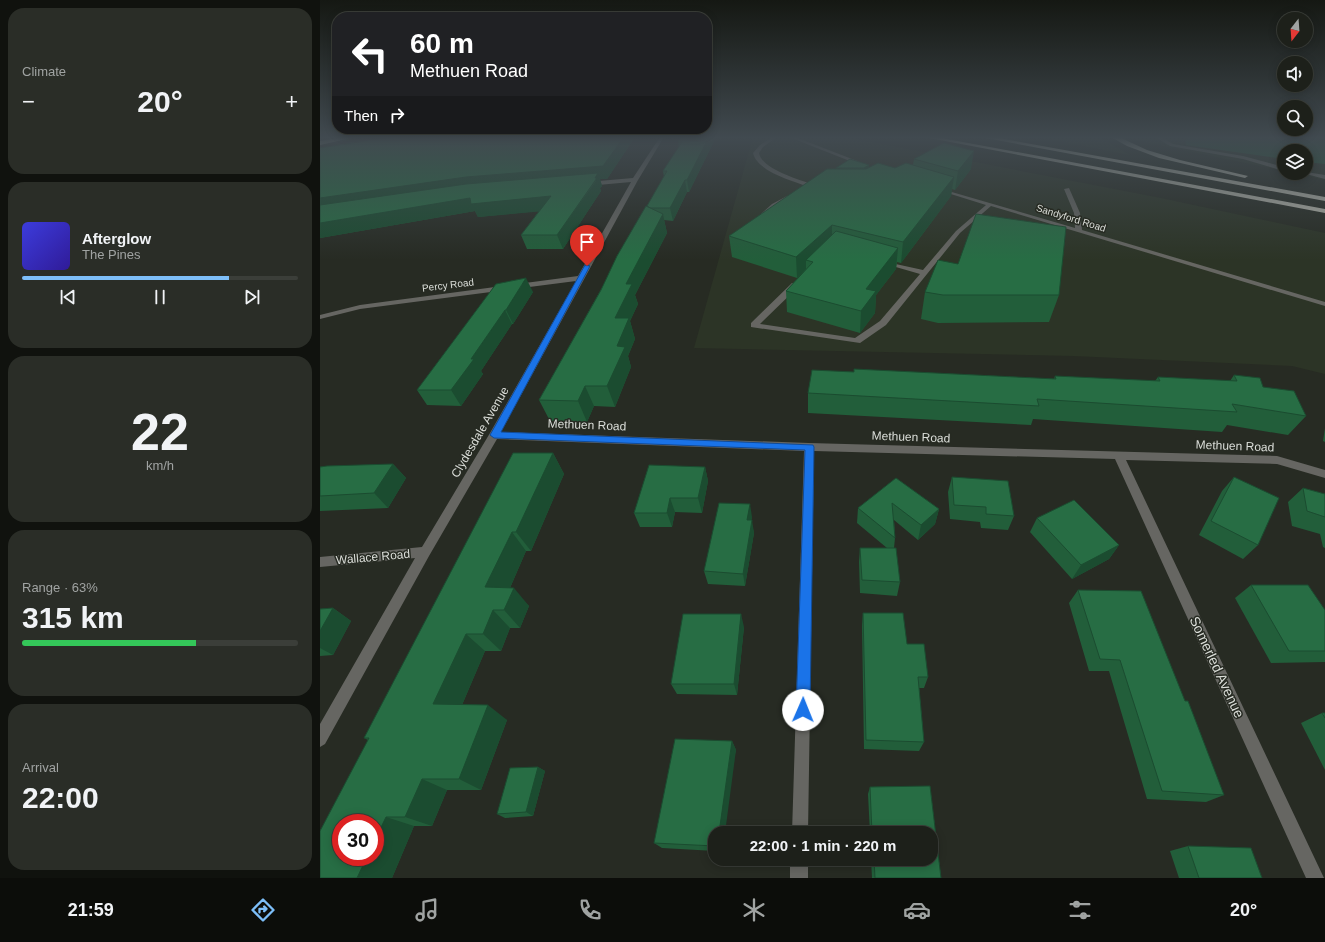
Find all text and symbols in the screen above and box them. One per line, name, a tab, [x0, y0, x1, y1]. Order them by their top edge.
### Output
north arrow	[1277, 12, 1313, 48]
map controls	[1277, 12, 1313, 180]
icon: left	[344, 28, 396, 80]
text: 60 m	[410, 28, 474, 59]
button: sound	[1277, 56, 1313, 92]
text: Methuen Road	[410, 61, 528, 81]
text: Climate	[22, 64, 66, 79]
text: 20°	[137, 85, 183, 118]
text: −	[22, 89, 35, 114]
text: +	[285, 89, 298, 114]
button: search	[1277, 100, 1313, 136]
icon: right	[386, 104, 408, 126]
text: Then	[344, 107, 378, 124]
button: layers	[1277, 144, 1313, 180]
street label: Sandyford Road	[1035, 202, 1107, 234]
pin	[570, 225, 604, 266]
text: Afterglow	[82, 230, 151, 247]
icon: arrive	[576, 231, 598, 253]
text: The Pines	[82, 247, 141, 262]
street label: Percy Road	[421, 276, 475, 294]
icon: previous	[57, 286, 79, 308]
icon: pause	[149, 286, 171, 308]
icon: next	[241, 286, 263, 308]
street label: Clydesdale Avenue	[448, 384, 512, 480]
text: 22	[131, 403, 189, 461]
street label: Methuen Road	[547, 417, 627, 433]
street label: Methuen Road	[871, 429, 951, 445]
street label: Methuen Road	[1195, 438, 1275, 454]
text: km/h	[146, 458, 174, 473]
street label: Wallace Road	[335, 547, 411, 567]
text: Range · 63%	[22, 580, 98, 595]
text: 315 km	[22, 601, 124, 634]
street label: Somerled Avenue	[1186, 614, 1248, 721]
position arrow	[782, 689, 824, 731]
text: Arrival	[22, 760, 59, 775]
text: 22:00	[22, 781, 99, 814]
speed limit sign: 30	[332, 814, 384, 866]
text: 22:00 · 1 min · 220 m	[750, 837, 896, 854]
icon: directions	[249, 896, 277, 924]
icon: music	[413, 896, 441, 924]
icon: phone	[576, 896, 604, 924]
icon: climate	[740, 896, 768, 924]
icon: car	[903, 896, 931, 924]
icon: filters	[1066, 896, 1094, 924]
text: 21:59	[68, 900, 114, 920]
text: 20°	[1230, 900, 1257, 920]

